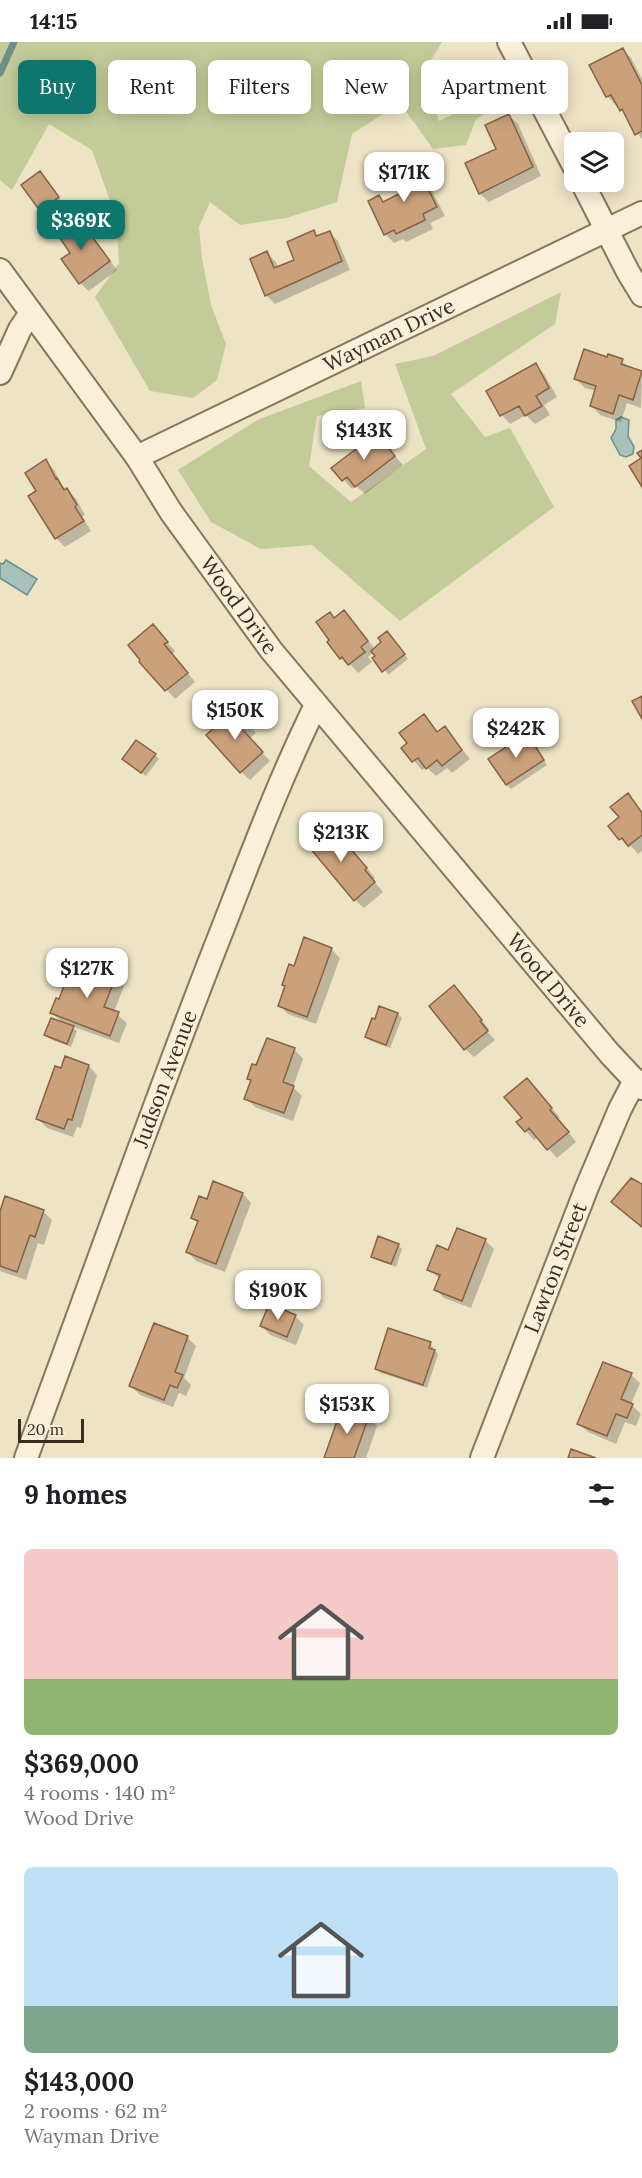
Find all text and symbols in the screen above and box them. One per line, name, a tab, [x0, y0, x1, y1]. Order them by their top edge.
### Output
text: 14:15	[30, 7, 77, 35]
chip: Buy	[18, 60, 96, 114]
chip: Rent	[108, 60, 196, 114]
chip: Filters	[208, 60, 311, 114]
chip: New	[323, 60, 409, 114]
chip: Apartment	[421, 60, 568, 114]
map controls	[564, 132, 624, 192]
button: layers	[564, 132, 624, 192]
pin: $171K	[362, 152, 446, 203]
text: $171K	[378, 159, 430, 184]
pin: $369K	[39, 200, 123, 251]
text: $369K	[51, 207, 111, 232]
street label: Wayman Drive	[319, 292, 459, 378]
pin: $143K	[322, 410, 406, 461]
text: $143K	[336, 417, 392, 442]
street label: Wood Drive	[194, 551, 284, 660]
pin: $150K	[193, 690, 277, 741]
text: $150K	[206, 697, 264, 722]
pin: $242K	[474, 708, 558, 759]
text: $242K	[487, 715, 545, 740]
pin: $213K	[299, 812, 383, 863]
text: $213K	[313, 819, 369, 844]
street label: Wood Drive	[501, 927, 596, 1033]
pin: $127K	[45, 948, 129, 999]
text: $127K	[60, 955, 114, 980]
street label: Judson Avenue	[126, 1006, 203, 1152]
street label: Lawton Street	[518, 1197, 593, 1337]
pin: $190K	[236, 1270, 320, 1321]
text: $190K	[249, 1277, 307, 1302]
pin: $153K	[305, 1384, 389, 1435]
text: $153K	[319, 1391, 375, 1416]
scale bar	[18, 1416, 84, 1444]
text: 20 m	[27, 1419, 64, 1439]
text: 9 homes	[24, 1478, 127, 1511]
icon: filters	[585, 1478, 618, 1511]
icon: home	[267, 1588, 375, 1696]
text: $369,000	[24, 1747, 139, 1780]
text: 4 rooms · 140 m²	[24, 1780, 176, 1805]
text: Wood Drive	[24, 1805, 134, 1830]
icon: home	[267, 1906, 375, 2014]
text: $143,000	[24, 2065, 134, 2098]
text: 2 rooms · 62 m²	[24, 2098, 168, 2123]
text: Wayman Drive	[24, 2123, 159, 2148]

